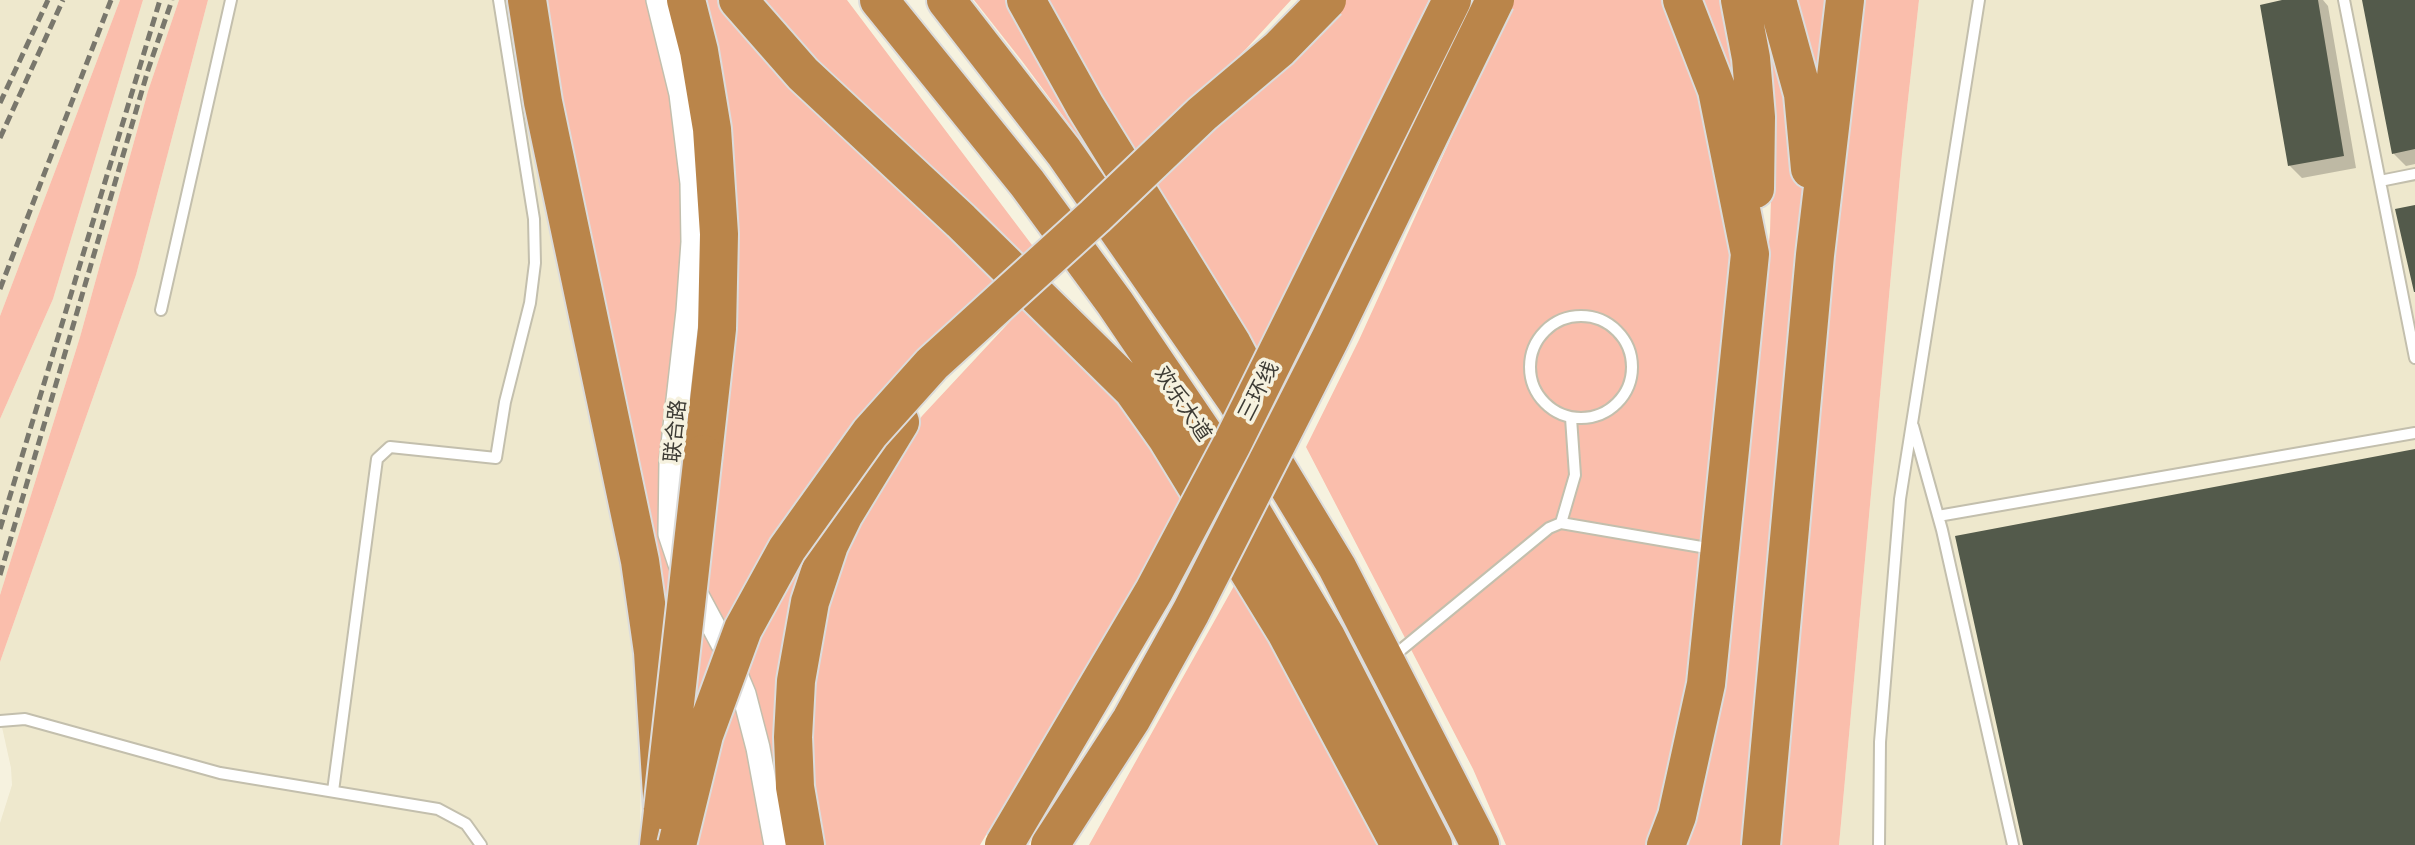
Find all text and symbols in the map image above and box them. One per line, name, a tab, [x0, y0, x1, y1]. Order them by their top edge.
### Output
street label: 三环线	[1232, 357, 1284, 425]
street label: 欢乐大道	[1149, 362, 1217, 446]
street label: 联合路	[659, 398, 691, 464]

